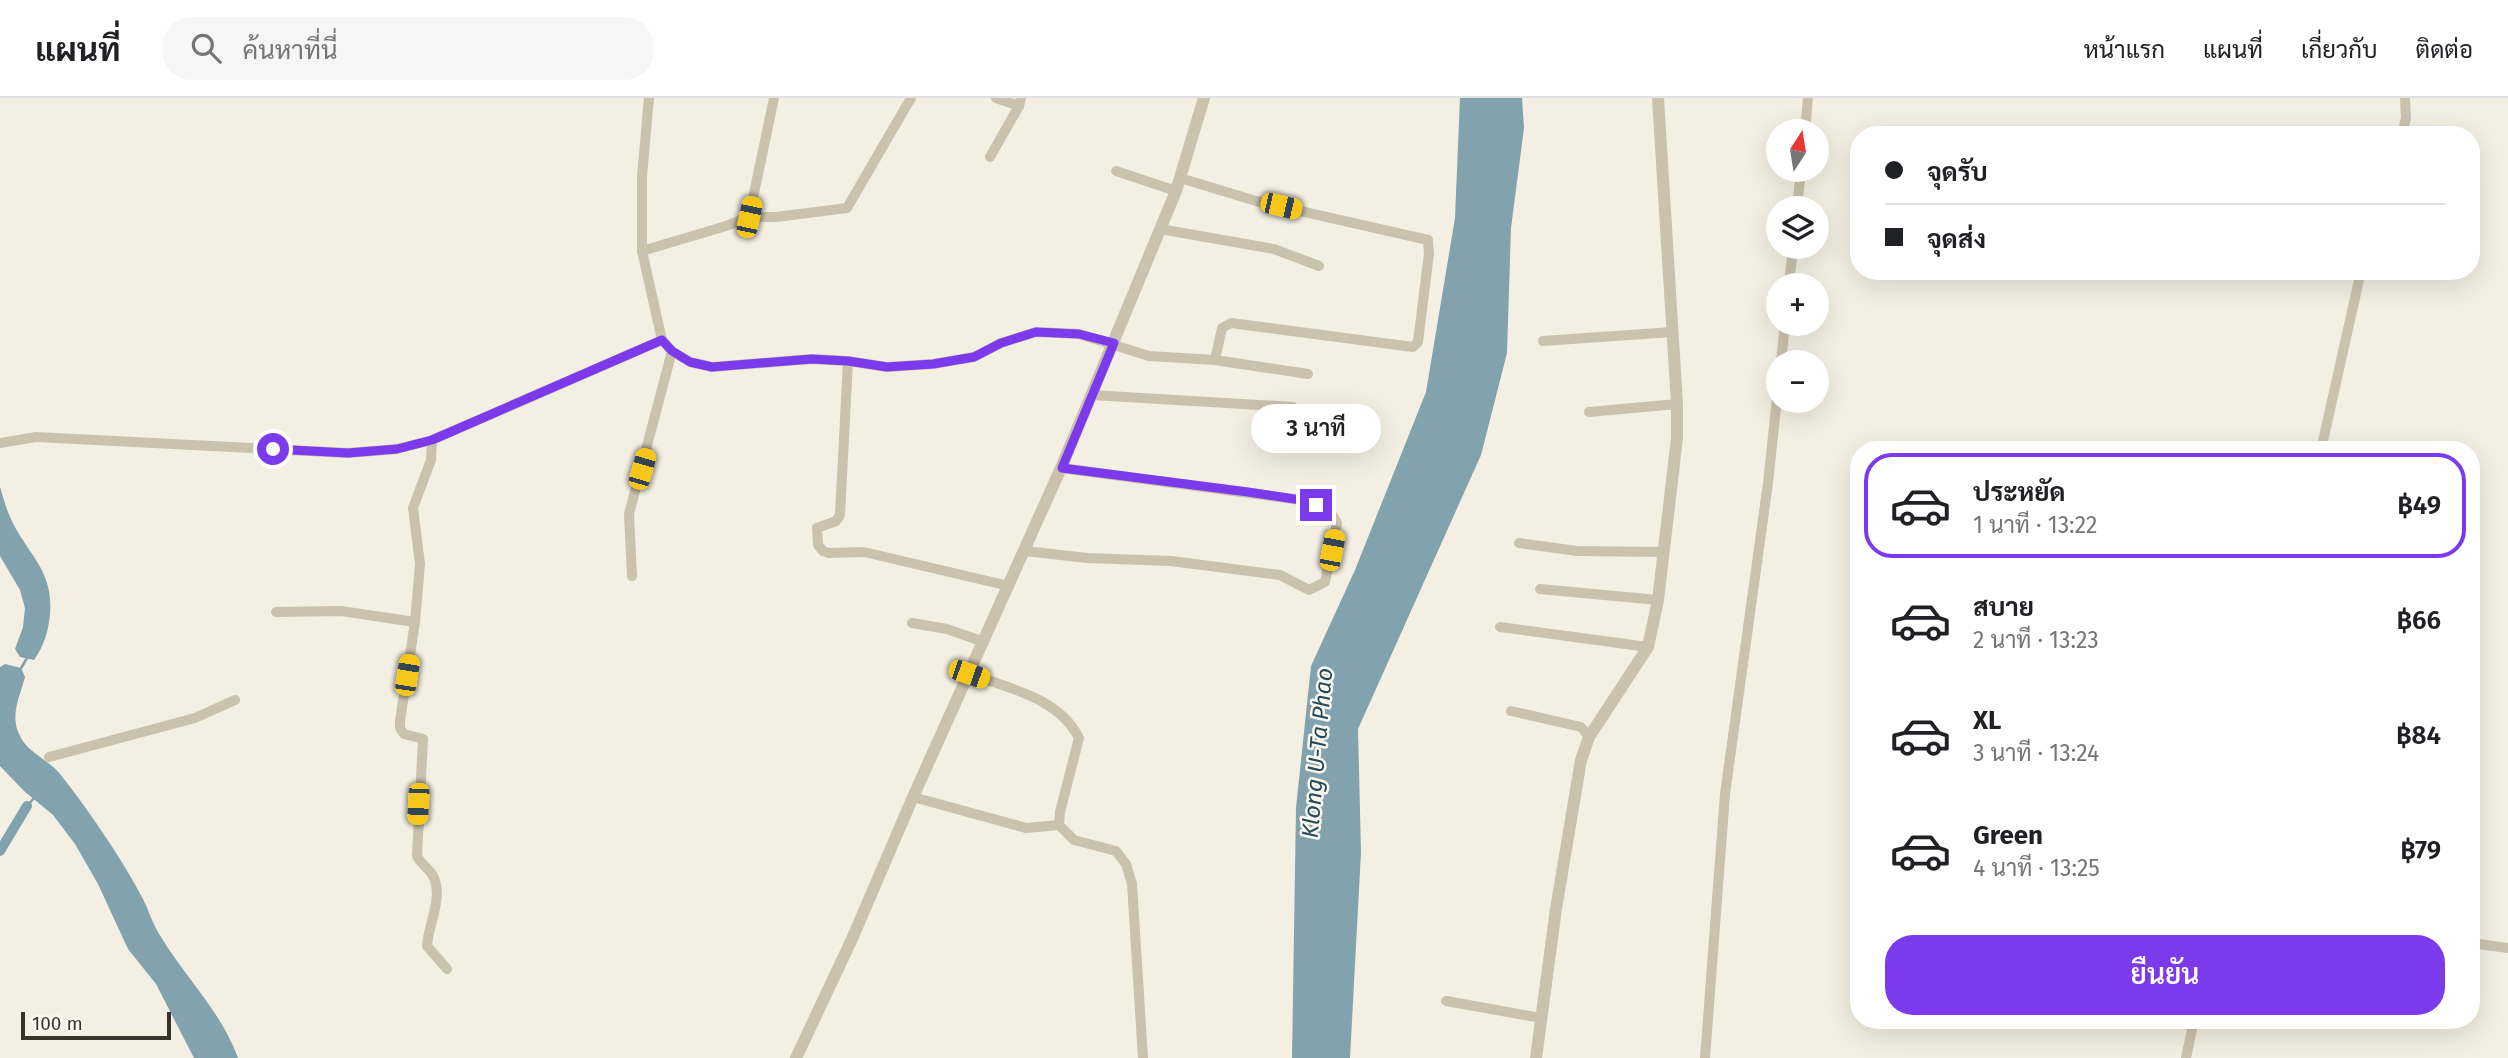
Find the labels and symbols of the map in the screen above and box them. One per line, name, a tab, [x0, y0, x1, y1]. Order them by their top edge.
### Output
north arrow	[1766, 119, 1829, 182]
car	[1259, 191, 1304, 221]
car	[735, 194, 764, 240]
callout: 3 นาที	[1251, 404, 1381, 452]
route start	[257, 433, 289, 465]
car	[627, 446, 658, 492]
route end	[1300, 489, 1332, 521]
car	[1318, 527, 1347, 573]
car	[394, 653, 421, 697]
car	[946, 657, 993, 691]
water label: Klong U-Ta Phao	[1296, 667, 1338, 839]
car	[407, 782, 430, 826]
scale bar	[21, 1009, 172, 1041]

